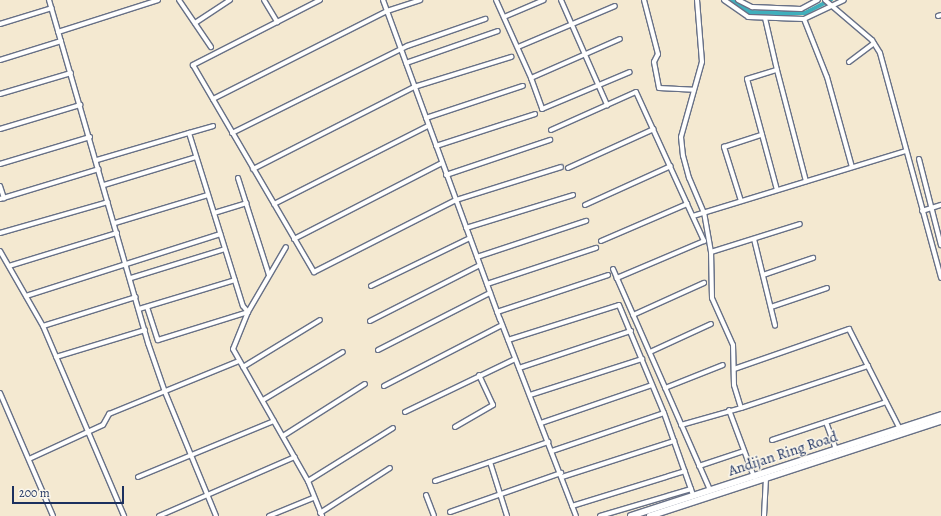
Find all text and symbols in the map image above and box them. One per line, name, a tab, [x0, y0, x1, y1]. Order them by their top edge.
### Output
street label: Andijan Ring Road	[726, 428, 840, 480]
scale bar	[14, 478, 126, 504]
text: 200 m	[19, 485, 50, 501]

